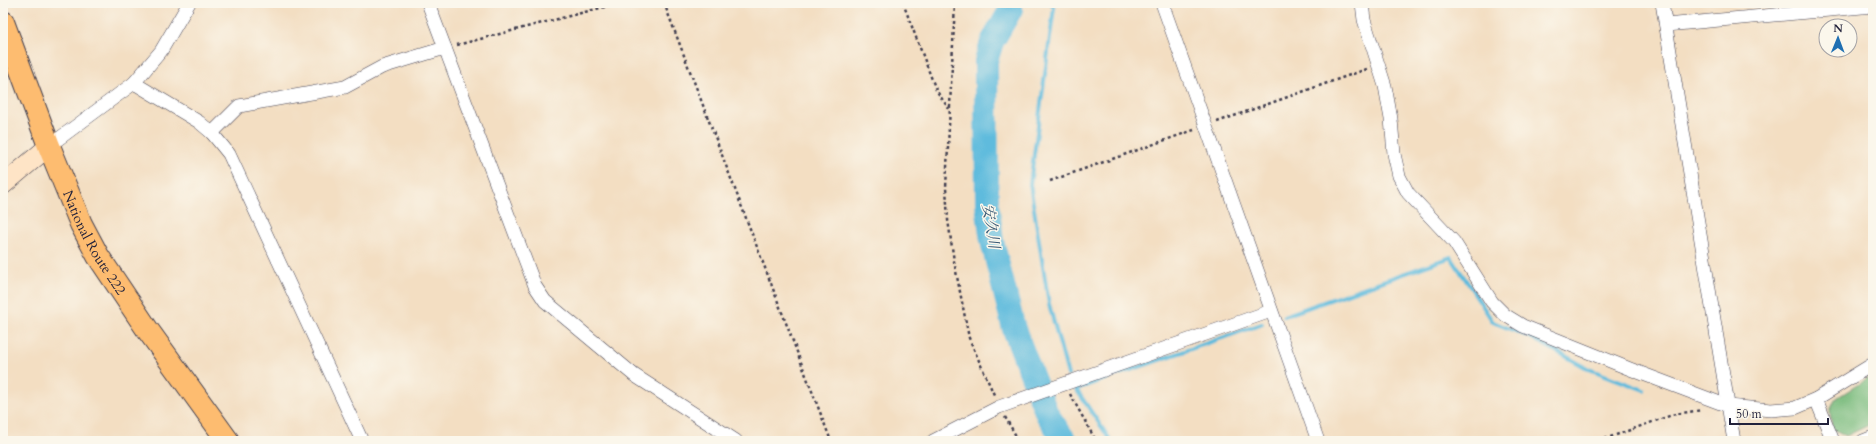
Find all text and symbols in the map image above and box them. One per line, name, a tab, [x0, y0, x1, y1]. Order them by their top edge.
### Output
north arrow	[1818, 18, 1858, 58]
text: N	[1833, 21, 1844, 36]
street label: National Route 222	[58, 188, 130, 298]
water label: 安久川	[978, 202, 1005, 252]
scale bar	[1730, 400, 1828, 426]
text: 50 m	[1736, 406, 1763, 422]

